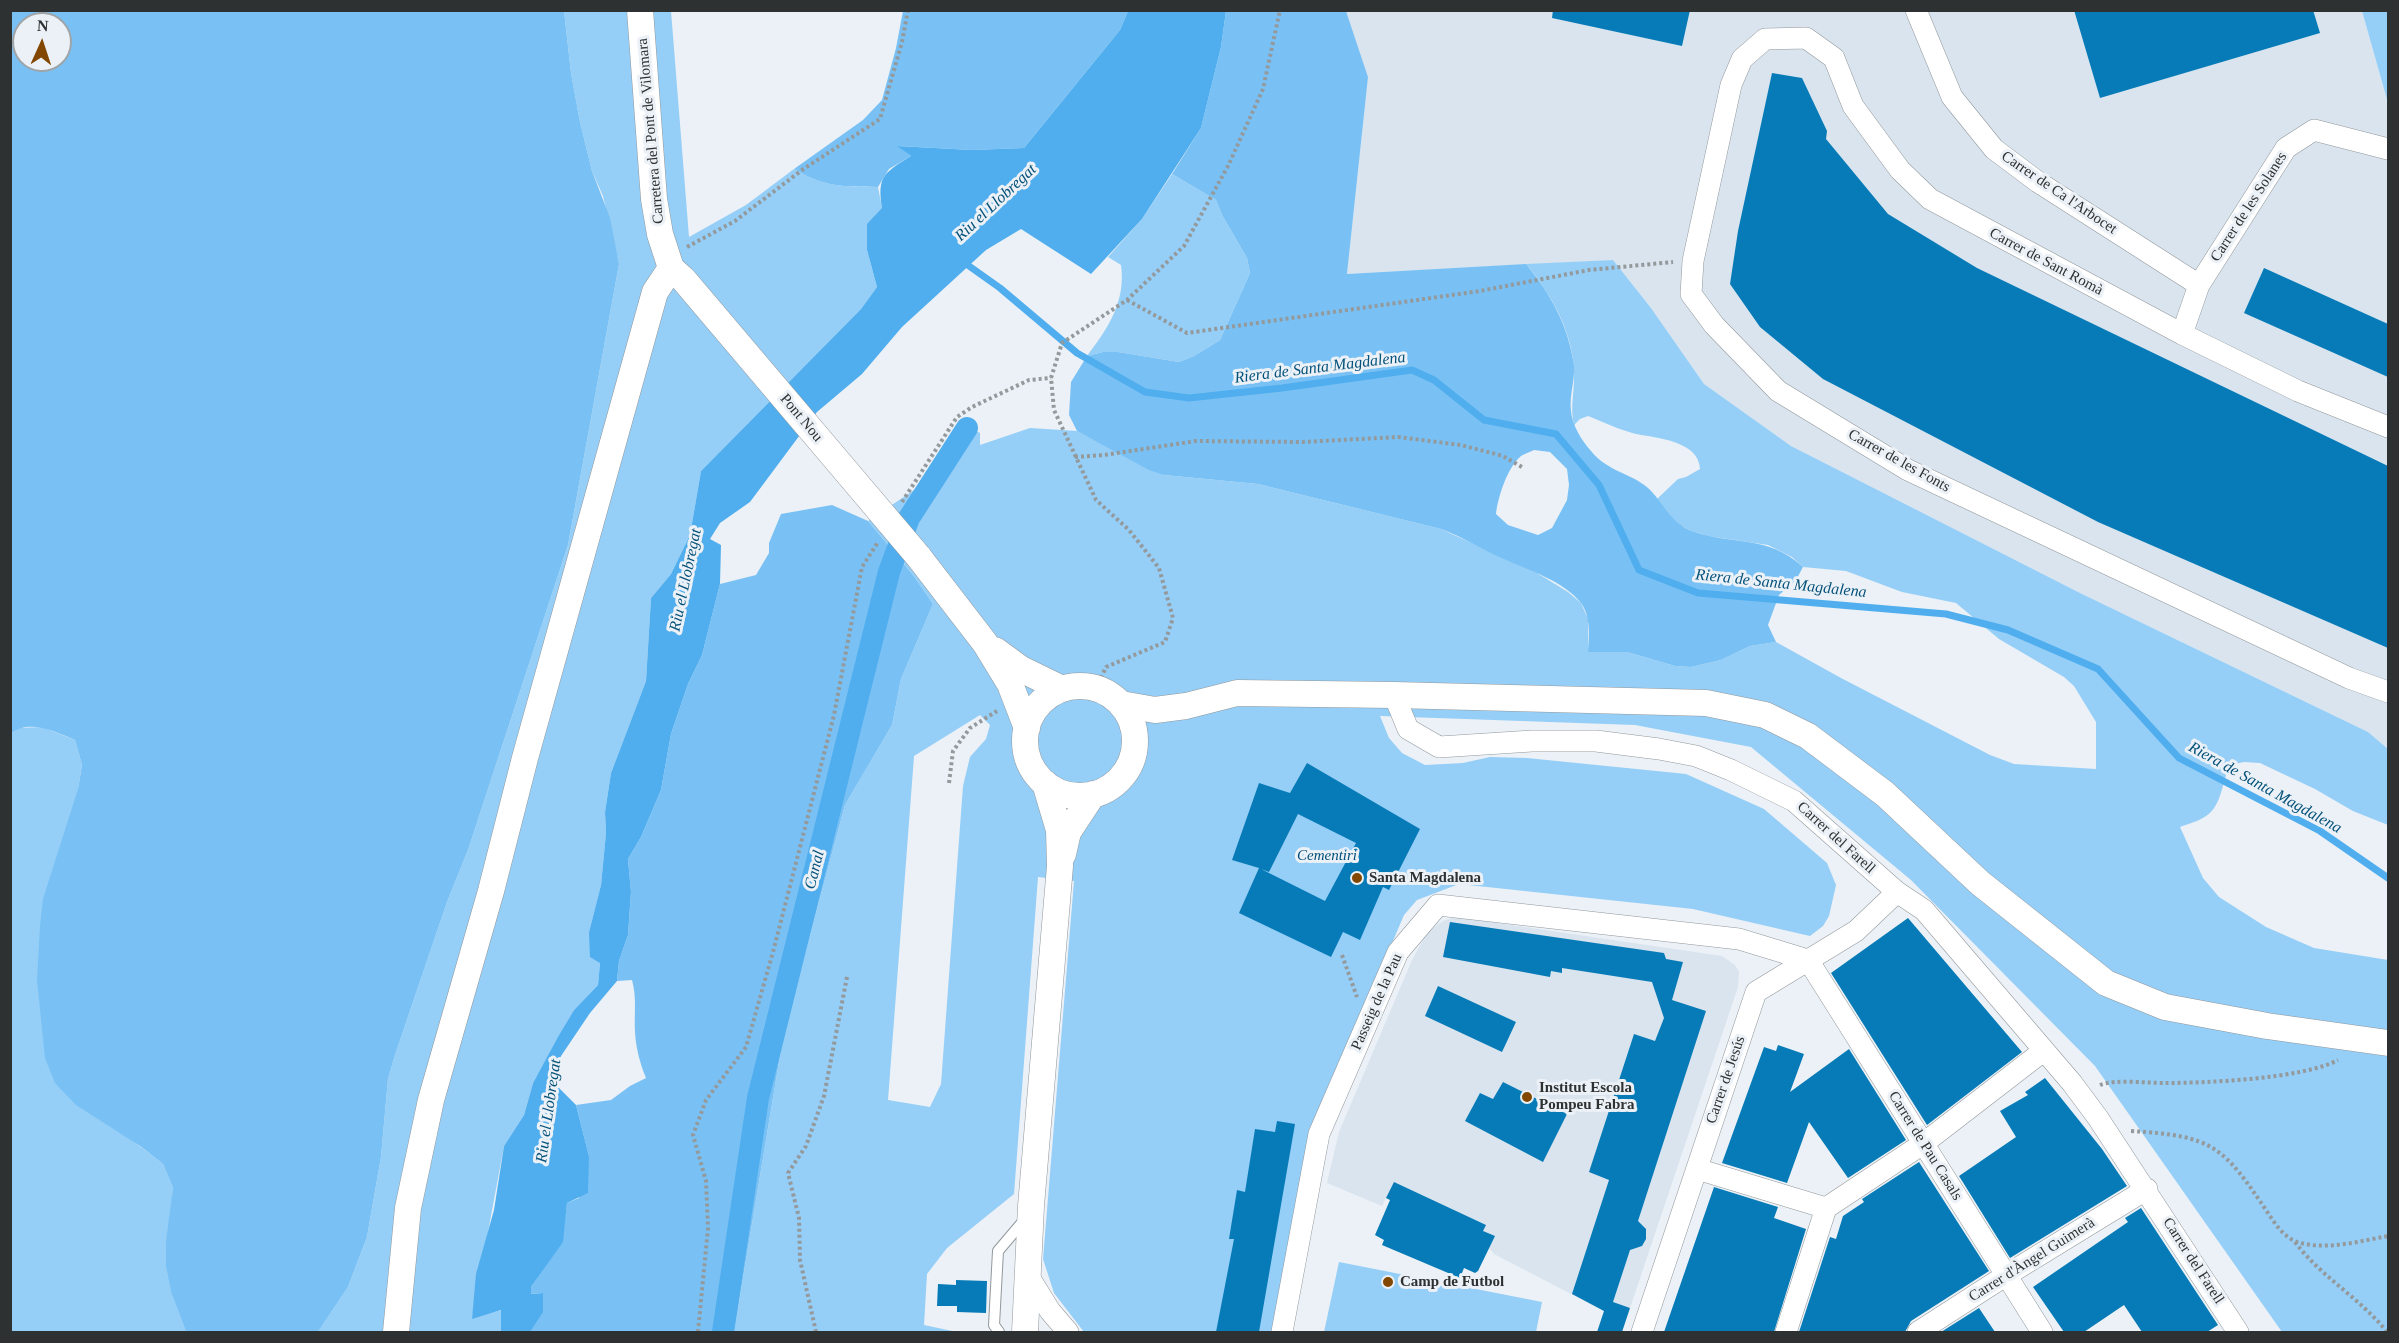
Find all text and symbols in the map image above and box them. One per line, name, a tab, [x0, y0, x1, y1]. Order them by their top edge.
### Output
north arrow	[12, 12, 72, 72]
text: N	[37, 17, 49, 34]
street label: Carretera del Pont de Vilomara	[634, 37, 668, 225]
street label: Carrer de Ca l'Arbocet	[1998, 148, 2120, 238]
street label: Carrer de les Solanes	[2207, 149, 2291, 265]
water label: Riu el Llobregat	[951, 160, 1041, 246]
street label: Carrer de Sant Romà	[1986, 224, 2106, 300]
water label: Riera de Santa Magdalena	[1233, 348, 1407, 388]
street label: Pont Nou	[776, 390, 826, 446]
street label: Carrer de les Fonts	[1845, 426, 1953, 496]
water label: Riu el Llobregat	[666, 527, 706, 633]
water label: Riera de Santa Magdalena	[1694, 565, 1868, 603]
water label: Riera de Santa Magdalena	[2185, 738, 2345, 838]
street label: Carrer del Farell	[1793, 798, 1879, 878]
park label: Cementiri	[1297, 847, 1357, 865]
water label: Canal	[801, 849, 829, 891]
place label: Santa Magdalena	[1369, 869, 1481, 887]
marker: Santa Magdalena	[1350, 871, 1364, 885]
street label: Passeig de la Pau	[1348, 951, 1406, 1053]
street label: Carrer de Jesús	[1703, 1034, 1749, 1126]
water label: Riu el Llobregat	[532, 1058, 566, 1164]
place label: Institut Escola Pompeu Fabra	[1539, 1079, 1634, 1114]
street label: Carrer de Pau Casals	[1884, 1088, 1966, 1204]
marker: Institut Escola Pompeu Fabra	[1520, 1090, 1534, 1104]
street label: Carrer d'Àngel Guimerà	[1966, 1214, 2098, 1306]
street label: Carrer del Farell	[2158, 1215, 2228, 1307]
place label: Camp de Futbol	[1400, 1273, 1504, 1291]
marker: Camp de Futbol	[1381, 1275, 1395, 1289]

